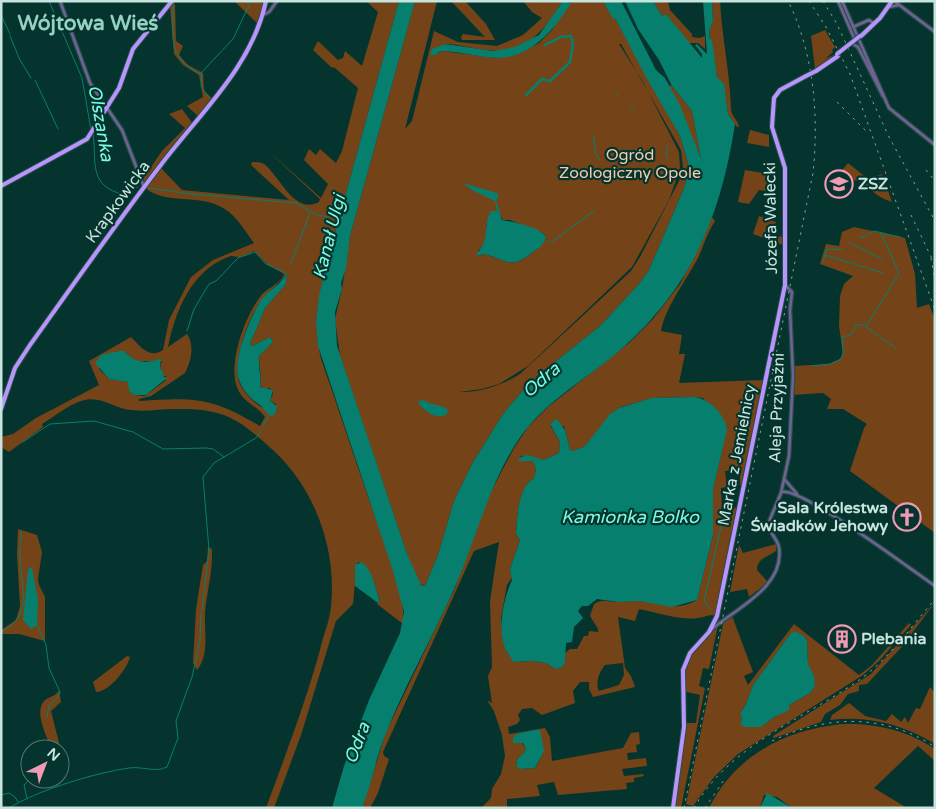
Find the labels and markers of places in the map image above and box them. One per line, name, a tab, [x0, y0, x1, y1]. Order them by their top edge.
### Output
school or university icon: ZSZ	[824, 169, 854, 199]
place label: ZSZ	[858, 174, 888, 194]
place label: Sala Królestwa Świadków Jehowy	[751, 498, 888, 536]
church icon: Sala Królestwa Świadków Jehowy	[892, 502, 922, 532]
building icon: Plebania	[827, 624, 857, 654]
place label: Plebania	[861, 629, 927, 649]

